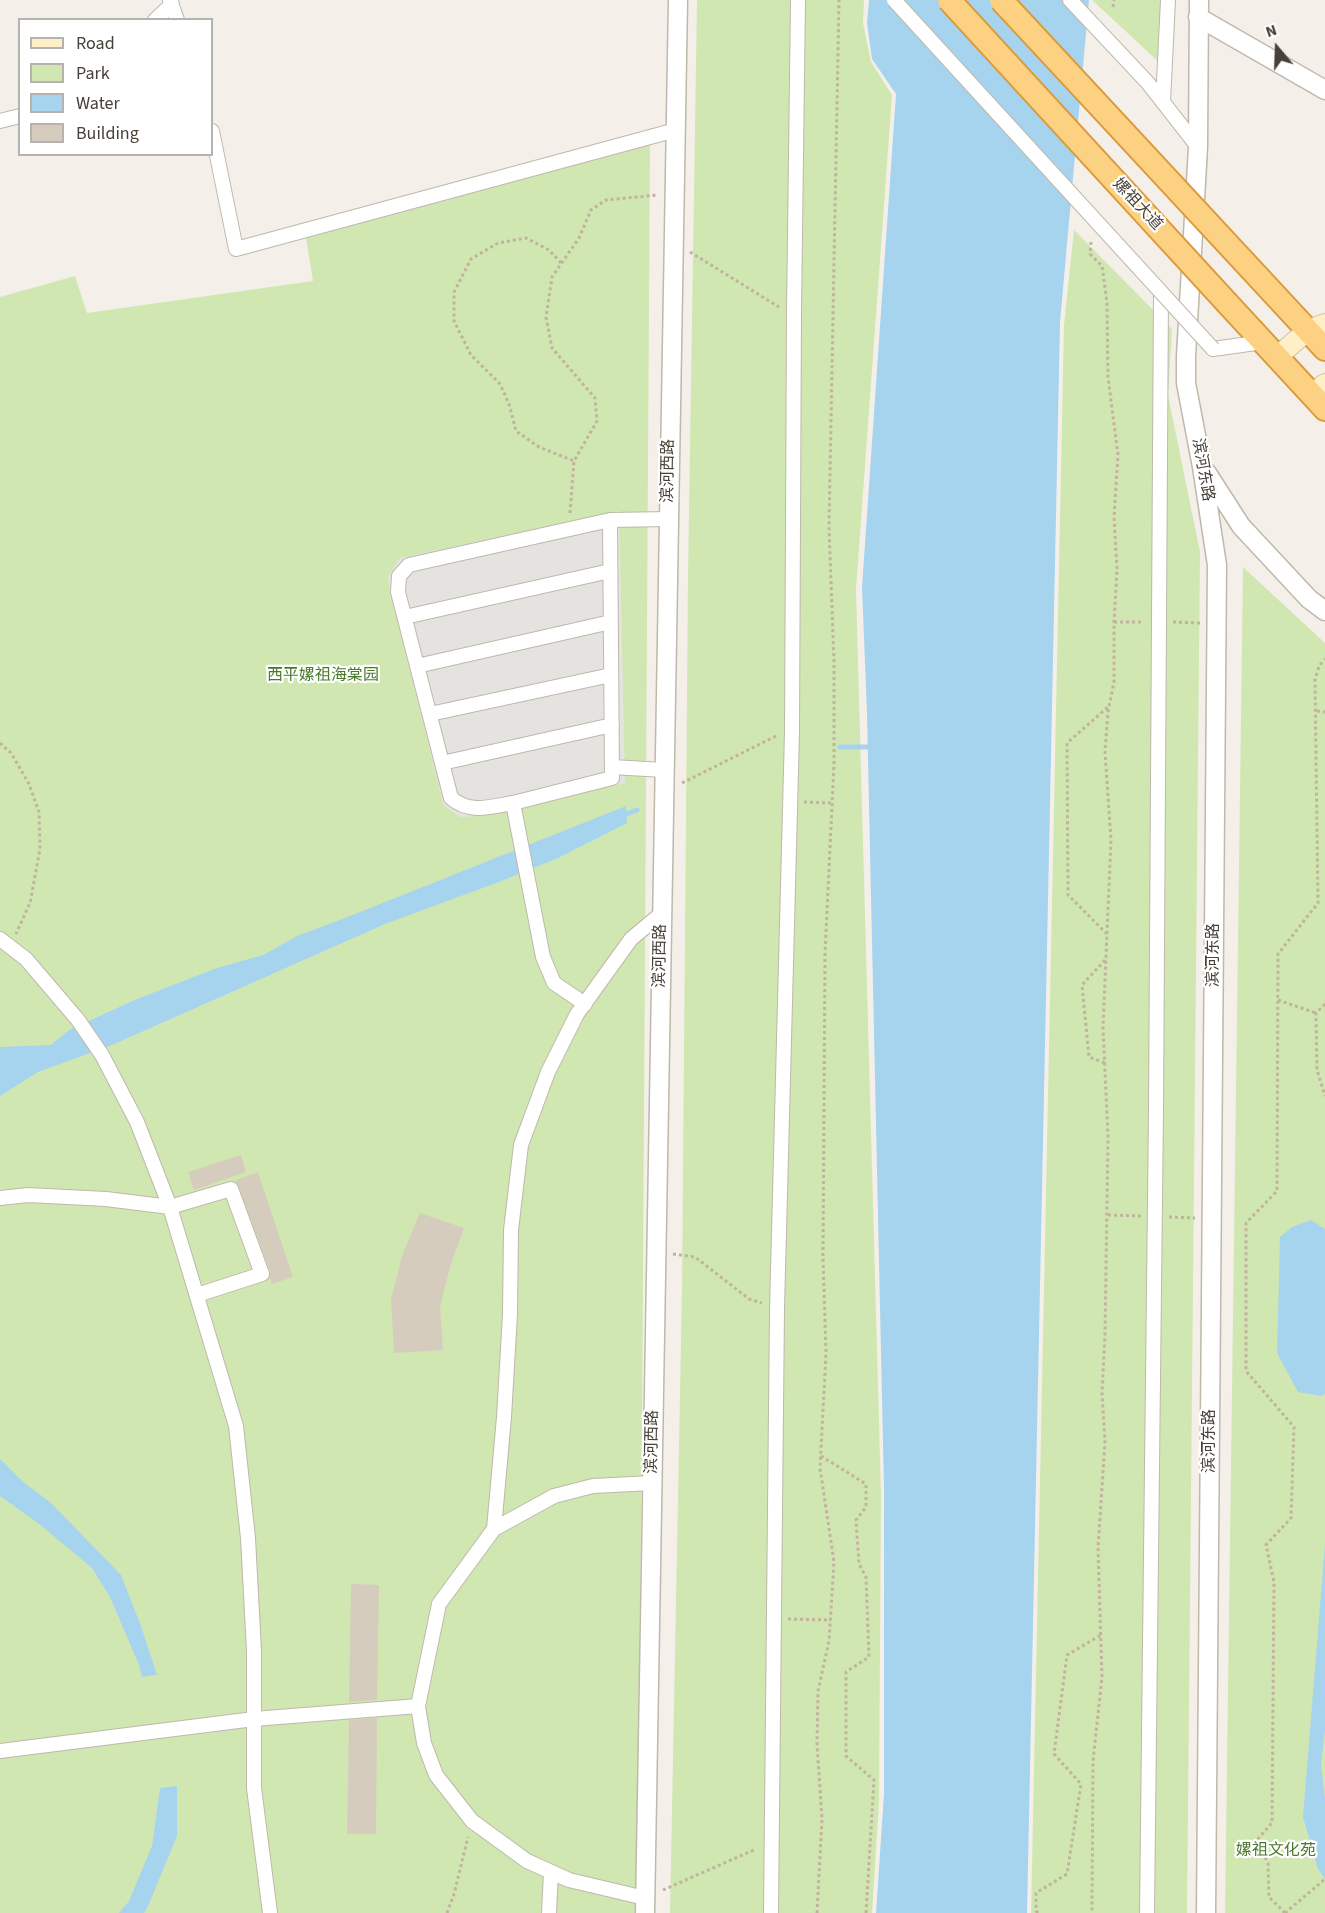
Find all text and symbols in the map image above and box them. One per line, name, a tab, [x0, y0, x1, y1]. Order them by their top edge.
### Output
legend	[18, 18, 213, 156]
north arrow	[1247, 18, 1307, 78]
text: N	[1263, 19, 1280, 43]
text: Road	[76, 31, 115, 56]
text: Park	[76, 61, 110, 86]
text: Water	[76, 91, 120, 116]
text: Building	[76, 121, 139, 146]
street label: 嫘祖大道	[1108, 175, 1166, 235]
street label: 滨河东路	[1187, 437, 1217, 503]
street label: 滨河西路	[659, 439, 679, 503]
park label: 西平嫘祖海棠园	[267, 666, 379, 686]
street label: 滨河东路	[1204, 923, 1224, 987]
street label: 滨河西路	[651, 924, 671, 988]
street label: 滨河东路	[1200, 1409, 1220, 1473]
street label: 滨河西路	[643, 1410, 663, 1474]
park label: 嫘祖文化苑	[1236, 1841, 1316, 1861]

